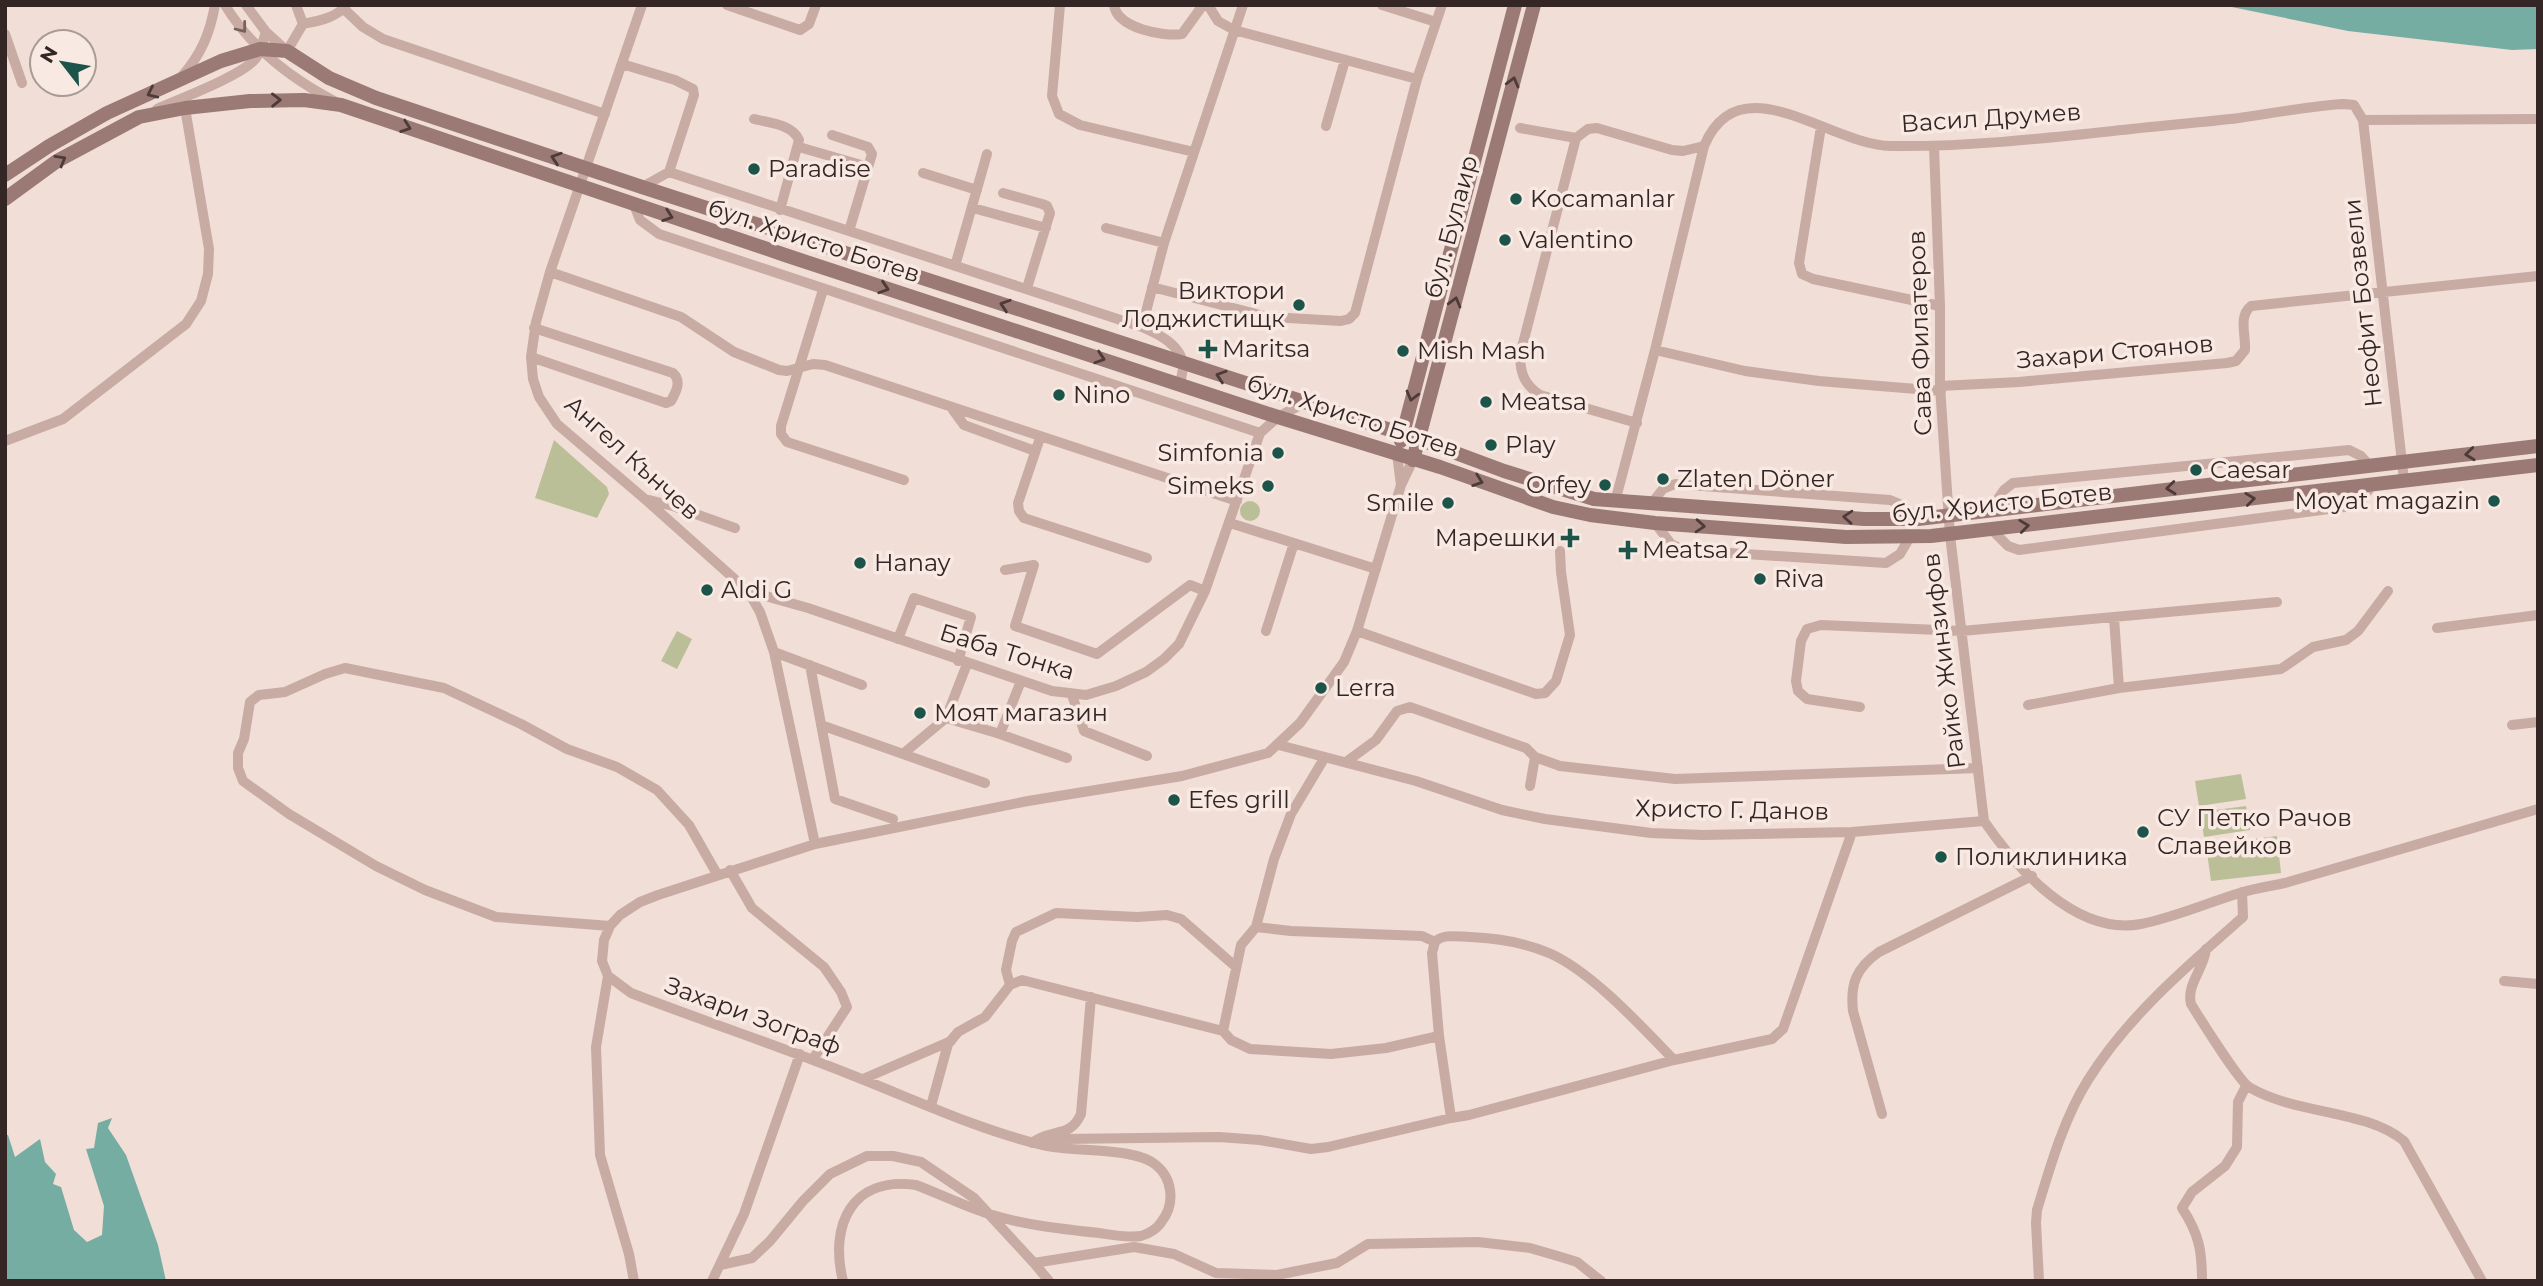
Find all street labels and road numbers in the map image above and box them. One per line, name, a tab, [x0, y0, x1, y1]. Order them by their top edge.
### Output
street label: Васил Друмев	[1900, 97, 2082, 138]
street label: бул. Булаир	[1418, 152, 1484, 302]
street label: бул. Христо Ботев	[704, 193, 924, 288]
street label: Неофит Бозвели	[2337, 198, 2388, 409]
street label: Сава Филатеров	[1901, 230, 1938, 436]
street label: Захари Стоянов	[2015, 328, 2215, 375]
street label: бул. Христо Ботев	[1243, 368, 1463, 463]
street label: Ангел Кънчев	[559, 389, 706, 526]
street label: бул. Христо Ботев	[1890, 477, 2113, 528]
street label: Райко Жинзифов	[1916, 552, 1971, 771]
street label: Баба Тонка	[936, 617, 1078, 686]
street label: Христо Г. Данов	[1635, 793, 1829, 826]
street label: Захари Зограф	[661, 970, 845, 1061]

